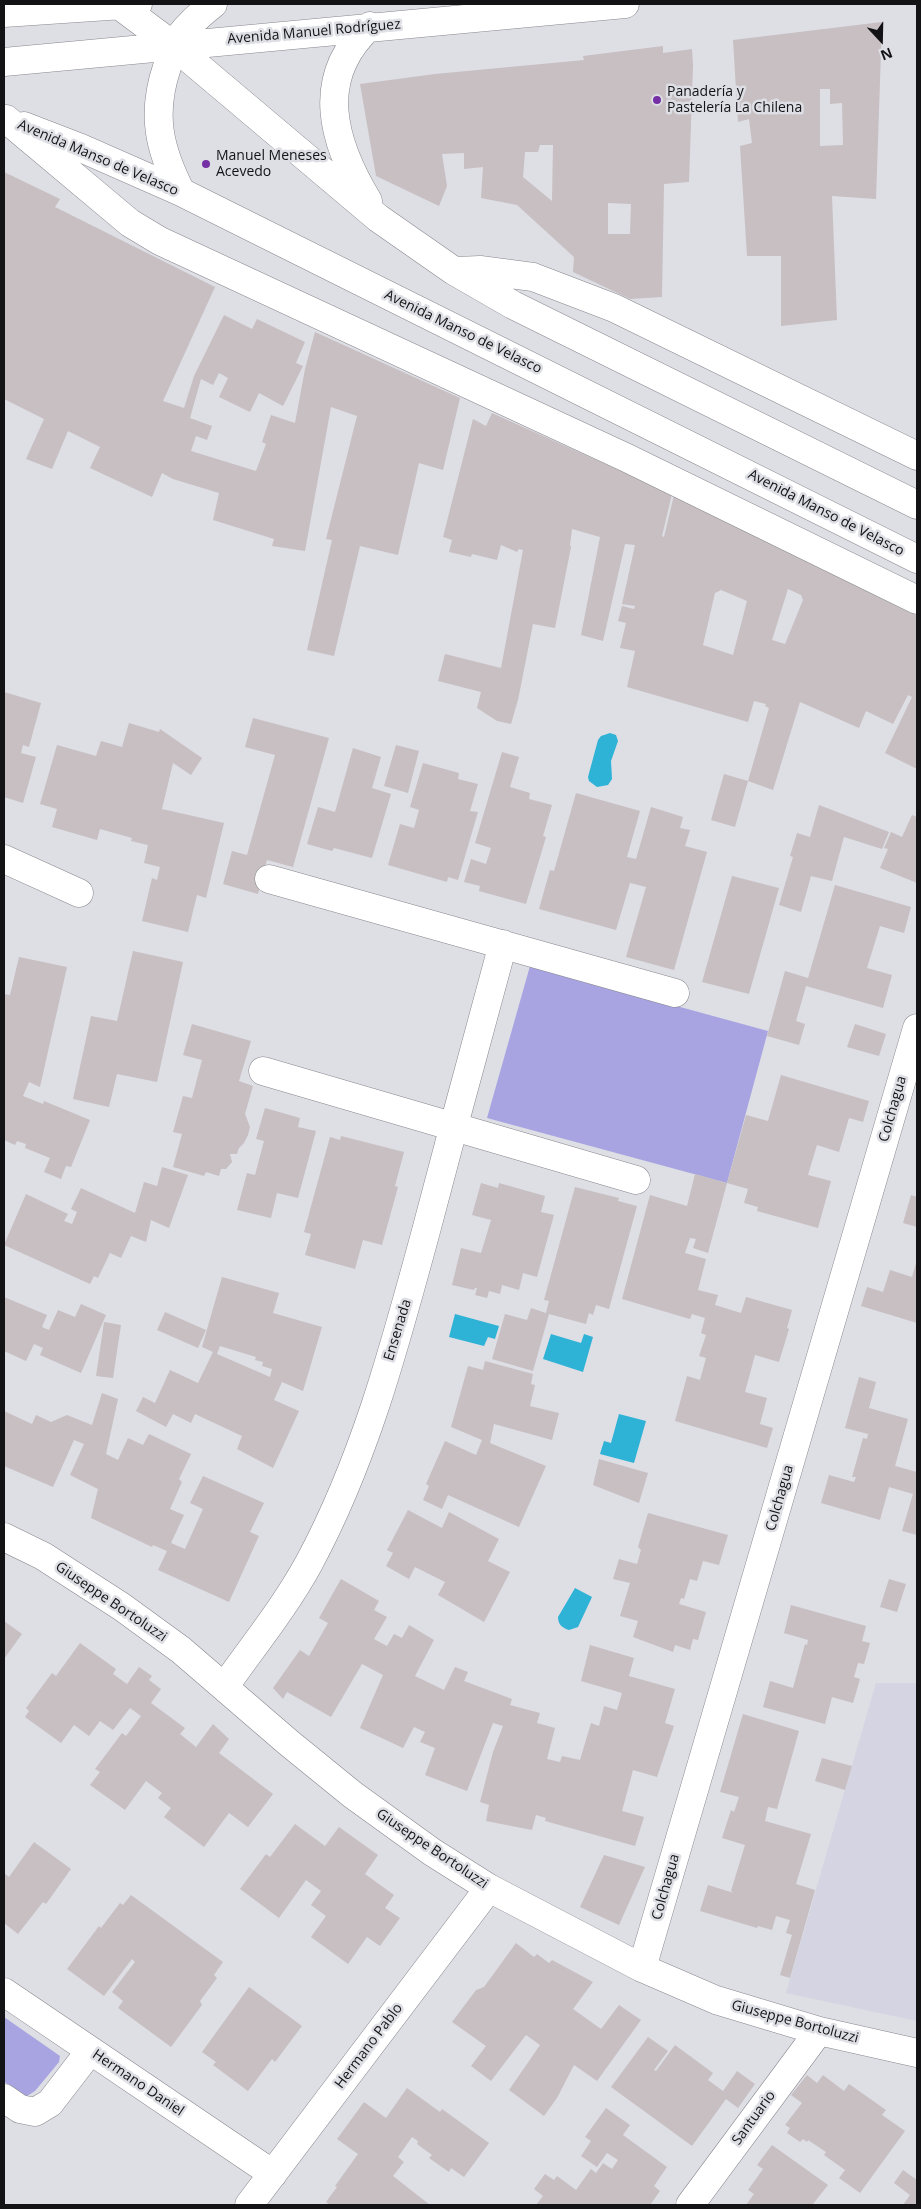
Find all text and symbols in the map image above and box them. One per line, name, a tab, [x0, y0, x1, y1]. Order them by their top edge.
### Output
north arrow	[856, 15, 906, 65]
street label: Avenida Manuel Rodríguez	[227, 16, 401, 48]
text: N	[878, 44, 895, 65]
place label: Panadería y Pastelería La Chilena	[667, 84, 802, 116]
marker: Panadería y Pastelería La Chilena	[651, 94, 663, 106]
street label: Avenida Manso de Velasco	[15, 116, 181, 200]
place label: Manuel Meneses Acevedo	[216, 148, 327, 180]
marker: Manuel Meneses Acevedo	[200, 158, 212, 170]
street label: Avenida Manso de Velasco	[382, 287, 544, 377]
street label: Avenida Manso de Velasco	[745, 466, 907, 560]
street label: Colchagua	[876, 1074, 910, 1144]
street label: Ensenada	[381, 1297, 415, 1363]
street label: Colchagua	[763, 1463, 797, 1533]
street label: Giuseppe Bortoluzzi	[52, 1558, 170, 1646]
street label: Giuseppe Bortoluzzi	[373, 1805, 491, 1893]
street label: Colchagua	[649, 1852, 683, 1922]
street label: Giuseppe Bortoluzzi	[730, 1997, 860, 2047]
street label: Hermano Pablo	[332, 2000, 406, 2092]
street label: Hermano Daniel	[89, 2046, 187, 2120]
street label: Santuario	[729, 2088, 779, 2148]

